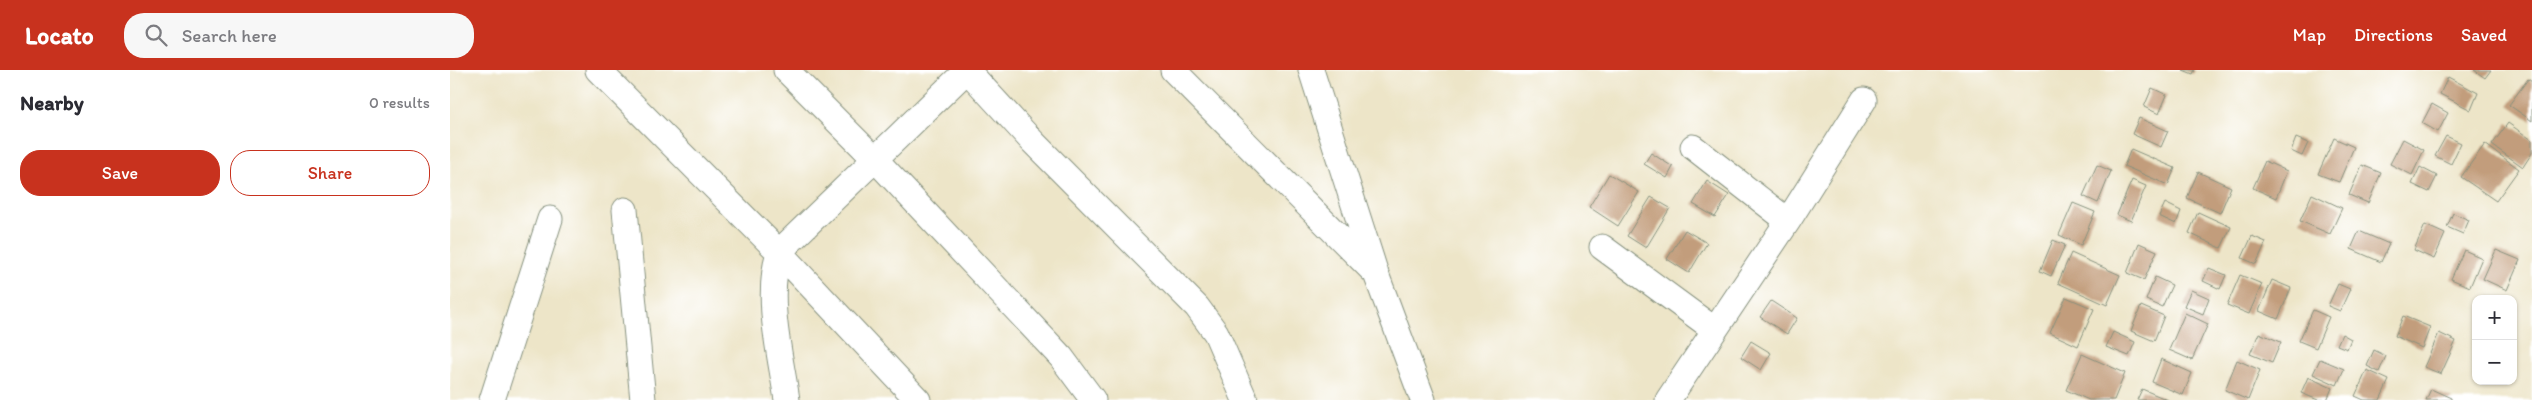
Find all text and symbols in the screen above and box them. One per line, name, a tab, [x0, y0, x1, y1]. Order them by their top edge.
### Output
search box	[124, 13, 474, 58]
text: Locato	[25, 21, 94, 50]
icon: search	[142, 21, 170, 49]
text: Search here	[182, 24, 277, 47]
text: Map	[2293, 24, 2326, 46]
text: Directions	[2354, 24, 2433, 46]
text: Saved	[2461, 24, 2507, 46]
text: Nearby	[20, 90, 84, 115]
text: 0 results	[369, 93, 430, 112]
button: Save	[20, 150, 220, 196]
button: Share	[230, 150, 430, 196]
map controls	[2472, 295, 2517, 385]
button: +	[2472, 295, 2517, 340]
button: −	[2472, 340, 2517, 385]

